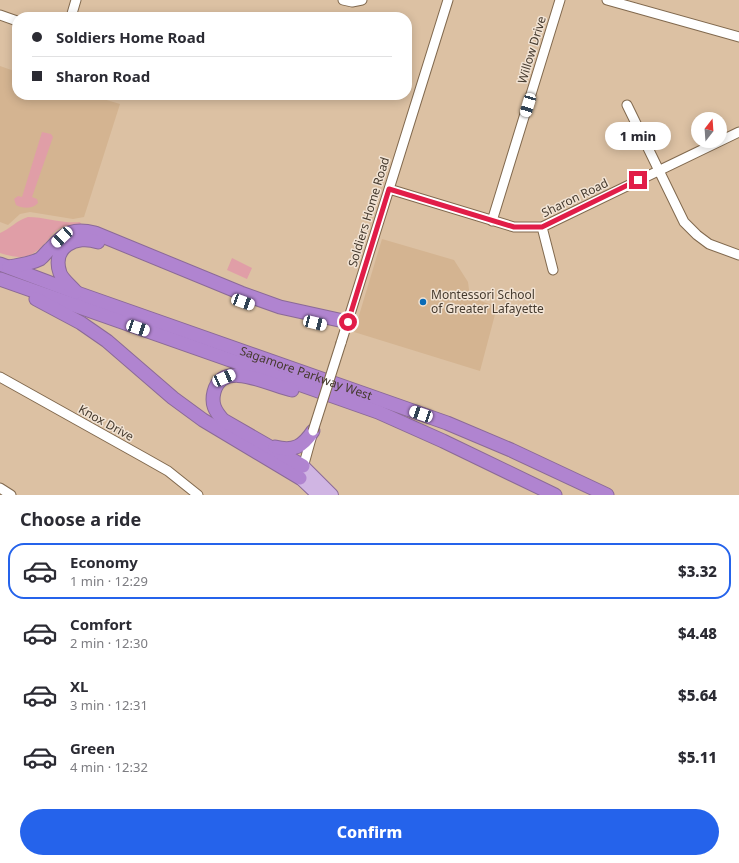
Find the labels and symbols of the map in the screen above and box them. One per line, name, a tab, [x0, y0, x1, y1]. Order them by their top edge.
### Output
street label: Willow Drive	[513, 14, 550, 86]
car	[519, 92, 537, 118]
north arrow	[691, 112, 727, 148]
callout: 1 min	[605, 122, 671, 150]
street label: Soldiers Home Road	[344, 155, 393, 269]
route end	[629, 171, 647, 189]
street label: Sharon Road	[539, 174, 611, 221]
car	[49, 224, 75, 250]
place label: Montessori School of Greater Lafayette	[431, 286, 544, 317]
car	[230, 292, 256, 312]
marker: Montessori School of Greater Lafayette	[418, 297, 428, 307]
route start	[339, 313, 357, 331]
car	[302, 314, 328, 332]
car	[125, 318, 151, 338]
street label: Sagamore Parkway West	[238, 342, 375, 404]
car	[211, 368, 237, 388]
street label: Knox Drive	[75, 400, 137, 445]
car	[408, 404, 434, 424]

